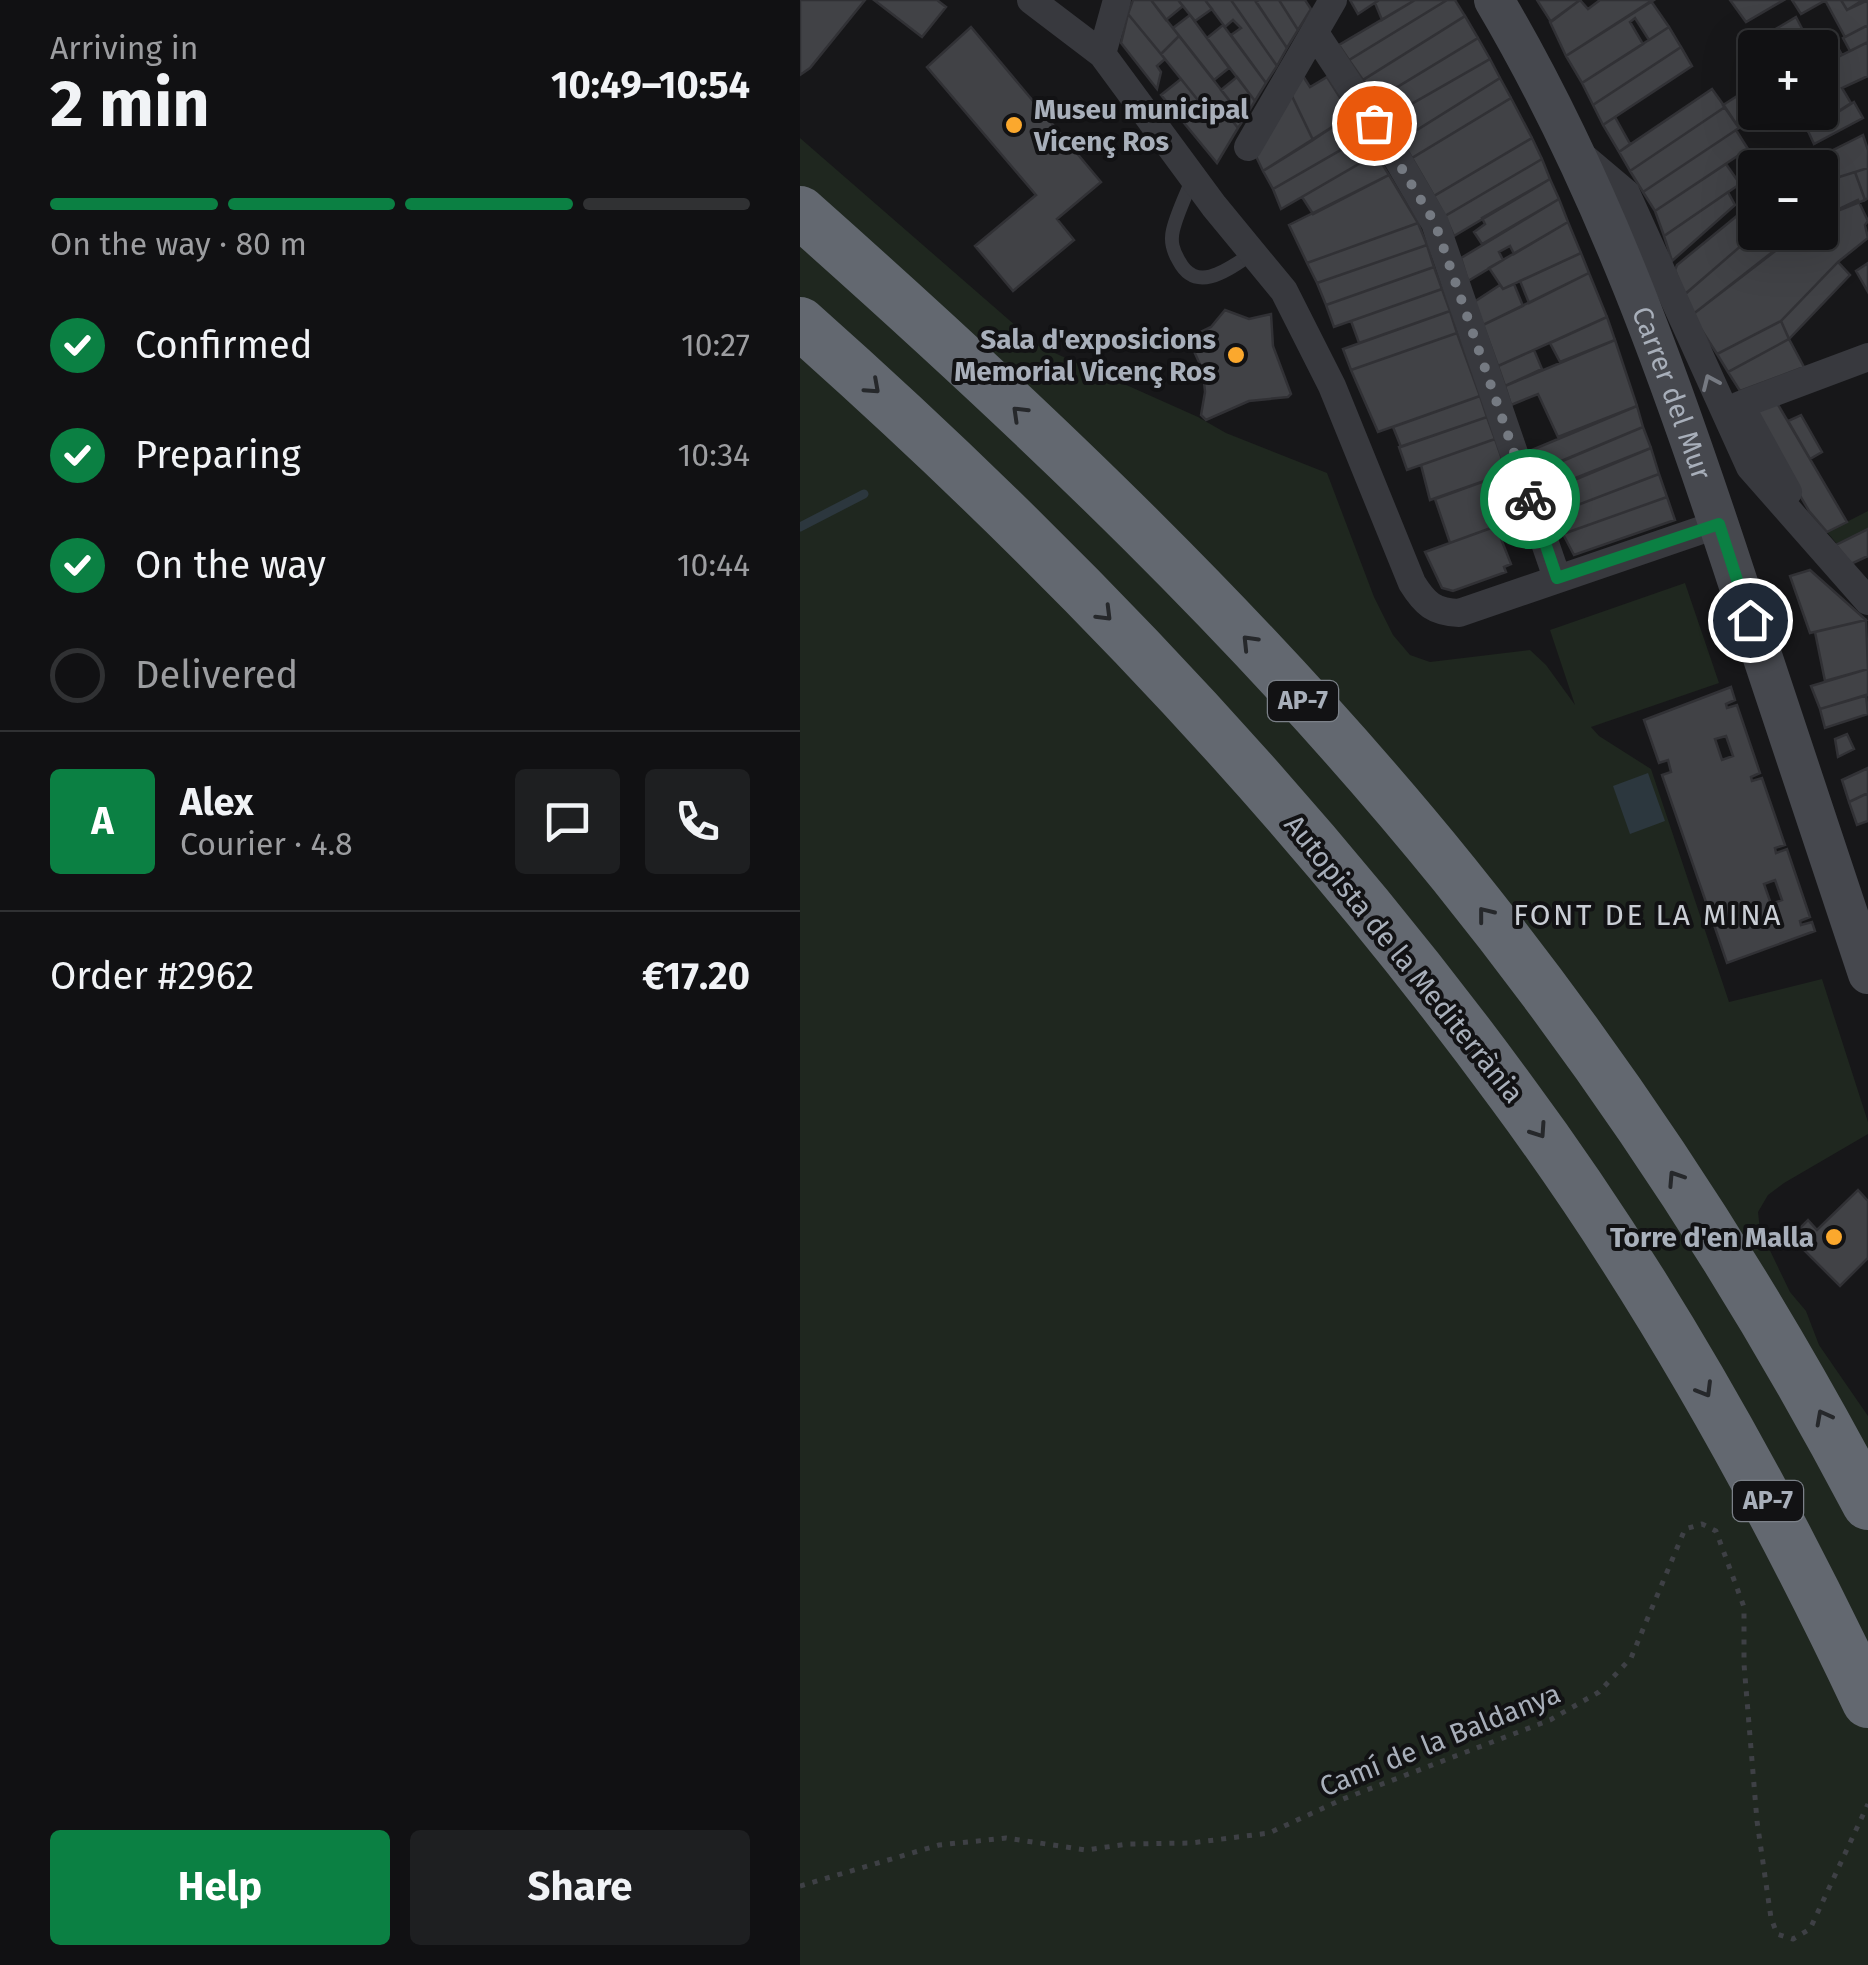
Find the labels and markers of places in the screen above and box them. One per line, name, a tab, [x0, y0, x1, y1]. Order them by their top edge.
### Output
pin	[1332, 81, 1417, 166]
place label: Museu municipal Vicenç Ros	[1033, 93, 1249, 158]
marker: Museu municipal Vicenç Ros	[1003, 114, 1025, 136]
place label: Sala d'exposicions Memorial Vicenç Ros	[954, 323, 1216, 388]
marker: Sala d'exposicions Memorial Vicenç Ros	[1225, 344, 1247, 366]
pin	[1708, 578, 1793, 663]
place label: Torre d'en Malla	[1610, 1221, 1814, 1254]
marker: Torre d'en Malla	[1823, 1226, 1845, 1248]

